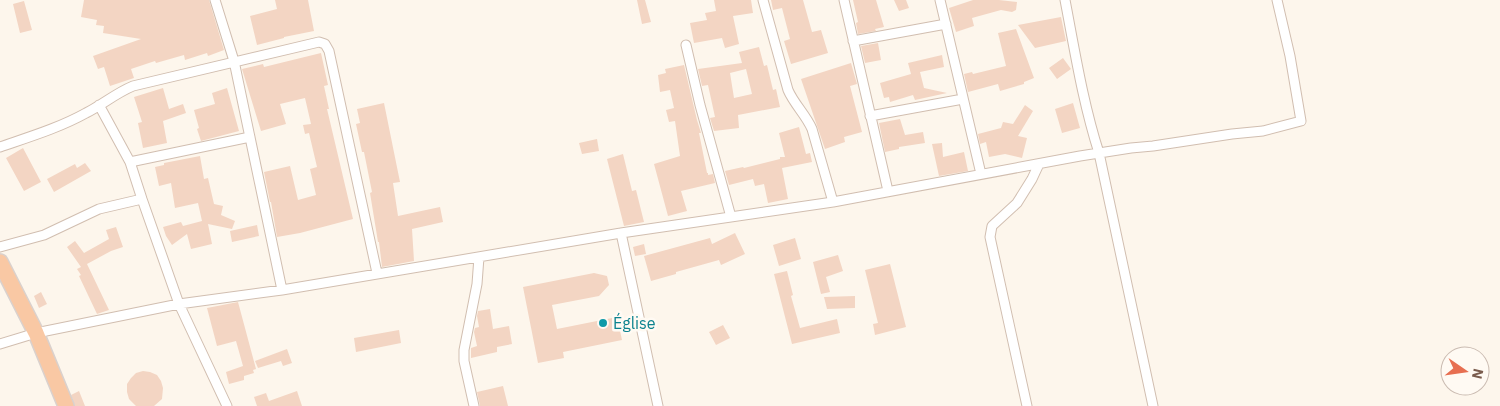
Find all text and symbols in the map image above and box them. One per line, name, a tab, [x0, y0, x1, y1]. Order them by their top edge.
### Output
place label: Église	[613, 312, 656, 333]
marker: Église	[597, 317, 609, 329]
north arrow	[1440, 346, 1490, 396]
text: N	[1468, 367, 1488, 381]

